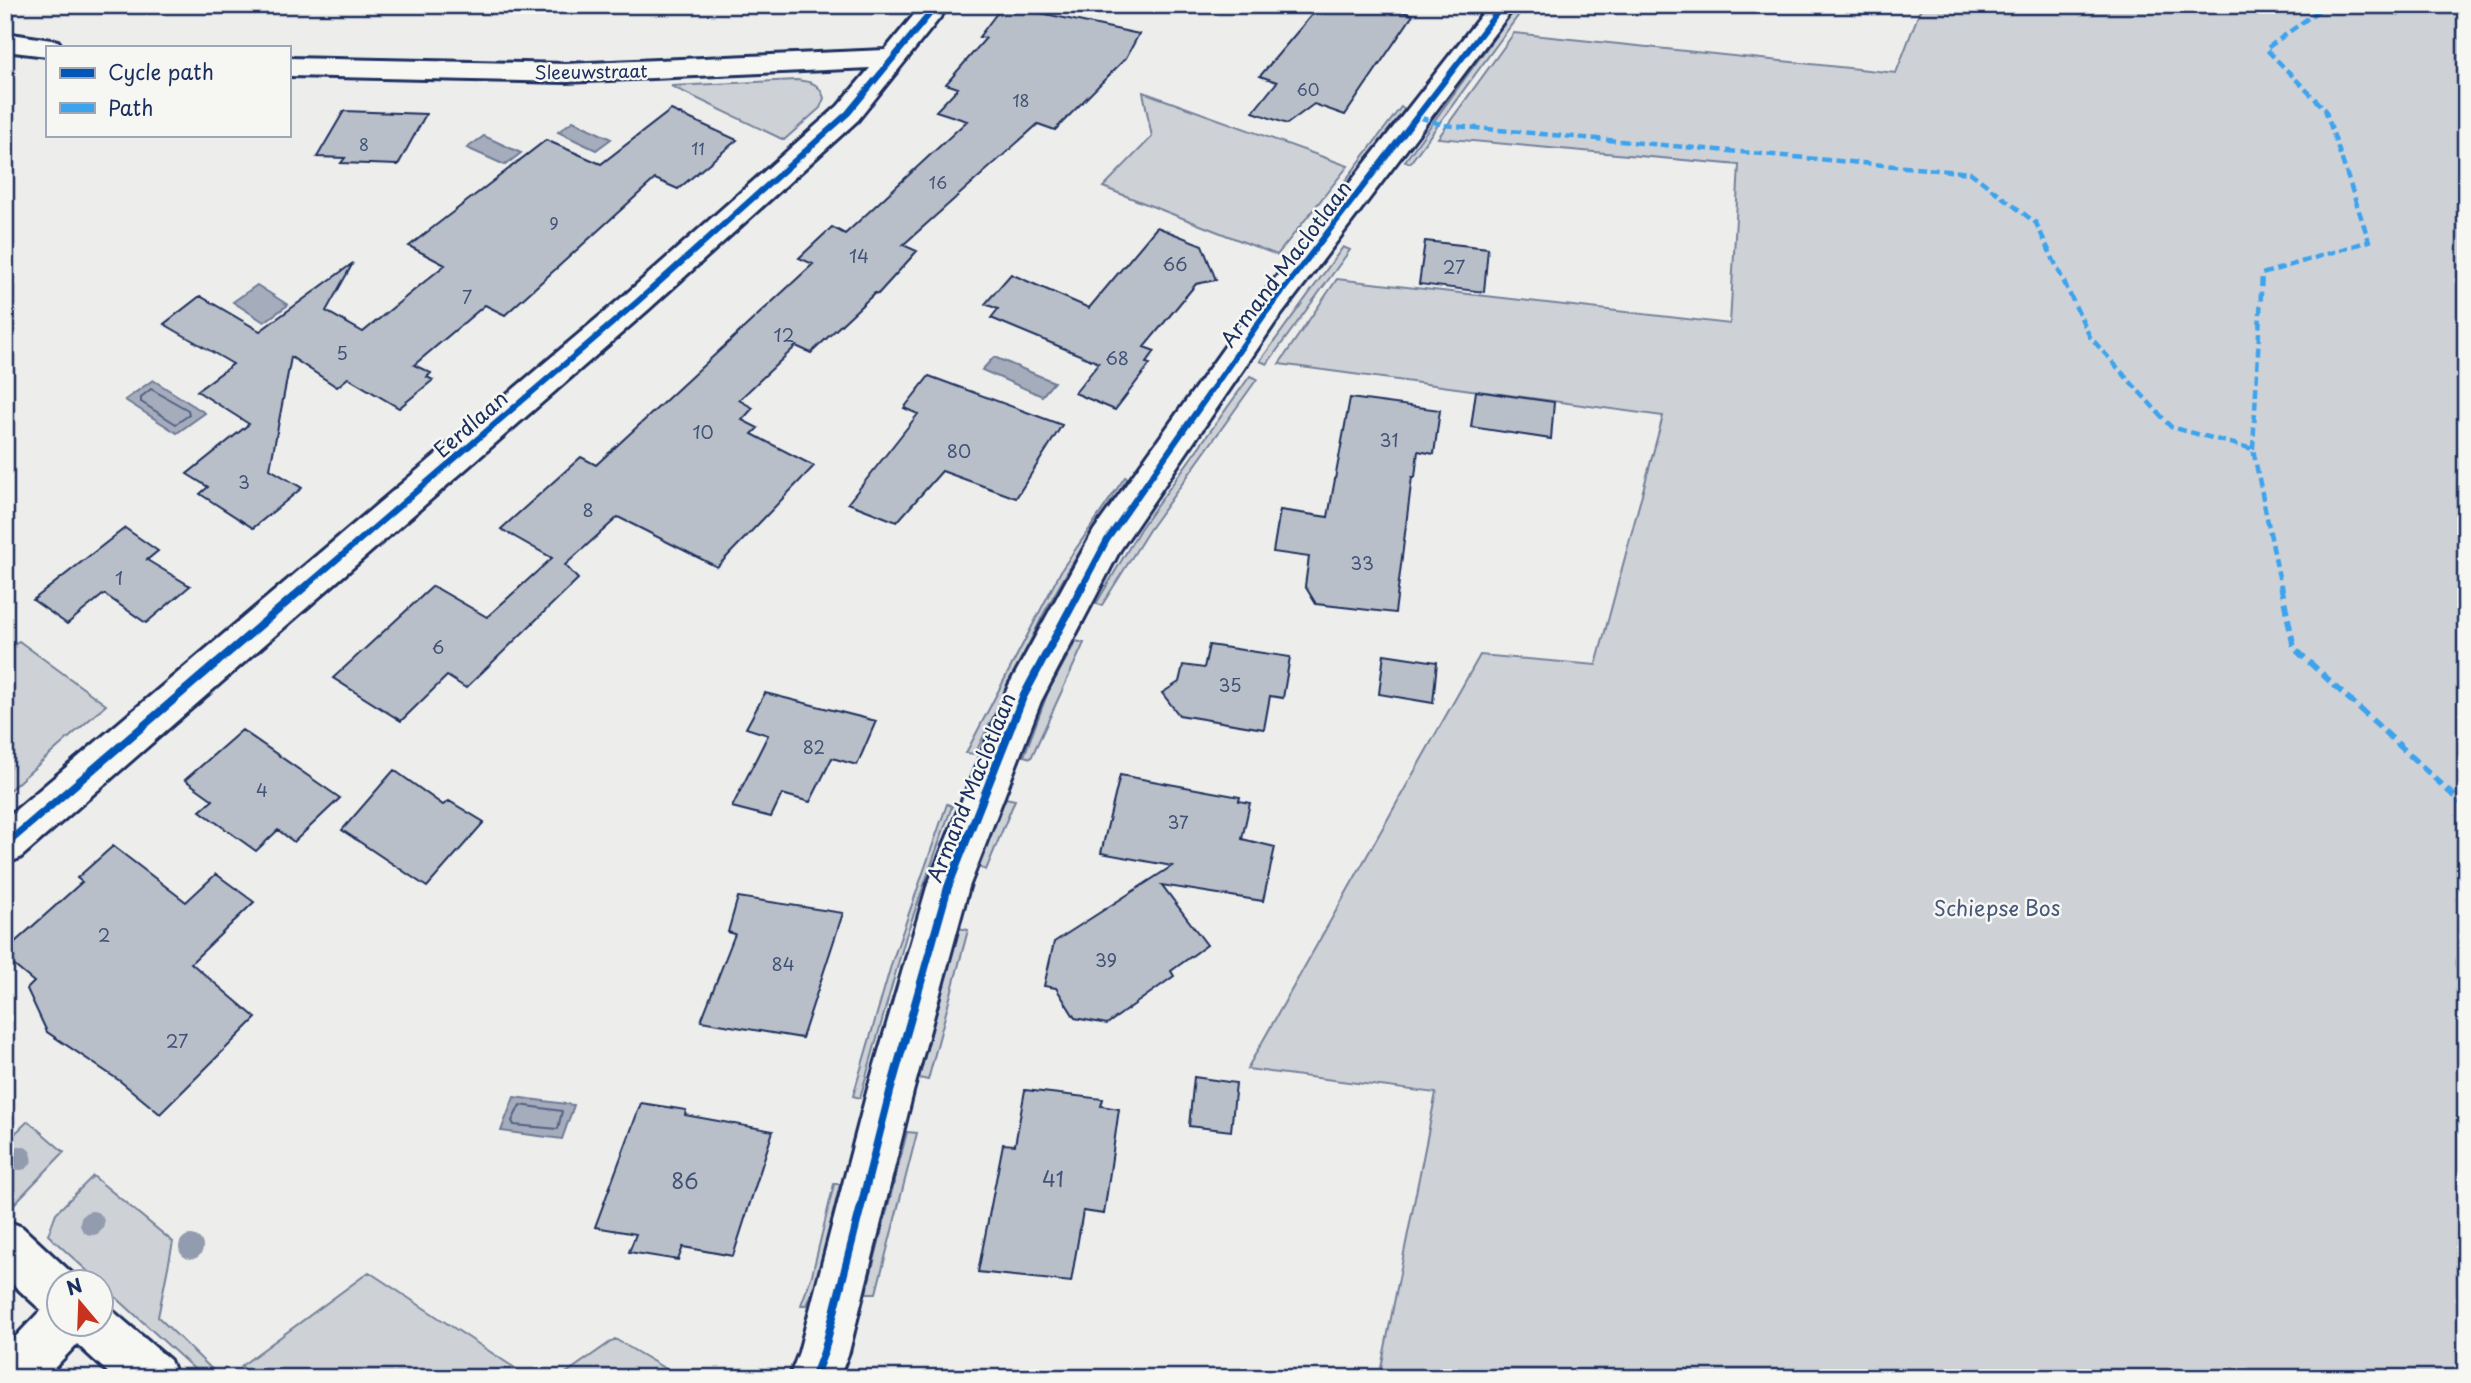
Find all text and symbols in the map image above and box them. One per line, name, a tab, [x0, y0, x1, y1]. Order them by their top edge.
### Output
legend	[46, 46, 290, 136]
text: Cycle path	[108, 55, 214, 87]
street label: Sleeuwstraat	[534, 57, 648, 85]
house number: 60	[1297, 77, 1319, 101]
house number: 18	[1012, 88, 1030, 112]
text: Path	[108, 91, 153, 123]
house number: 8	[359, 132, 369, 156]
house number: 11	[691, 136, 705, 160]
house number: 16	[929, 170, 947, 194]
street label: Armand Maclotlaan	[1211, 173, 1359, 353]
house number: 9	[549, 211, 559, 235]
house number: 14	[849, 242, 869, 269]
house number: 66	[1163, 250, 1187, 277]
house number: 27	[1443, 253, 1465, 280]
house number: 7	[462, 283, 472, 310]
house number: 12	[774, 321, 794, 348]
house number: 5	[336, 339, 348, 366]
house number: 68	[1105, 344, 1129, 371]
street label: Eerdlaan	[426, 382, 514, 464]
house number: 10	[692, 418, 714, 445]
house number: 31	[1380, 426, 1398, 453]
house number: 80	[947, 437, 971, 464]
house number: 3	[238, 468, 250, 495]
house number: 8	[582, 496, 594, 523]
house number: 33	[1350, 549, 1374, 576]
house number: 1	[115, 564, 123, 591]
house number: 6	[432, 633, 444, 660]
house number: 35	[1218, 671, 1242, 698]
street label: Armand Maclotlaan	[917, 687, 1023, 887]
house number: 82	[803, 733, 825, 760]
house number: 4	[256, 776, 268, 803]
house number: 37	[1167, 808, 1189, 835]
park label: Schiepse Bos	[1934, 891, 2060, 923]
house number: 2	[98, 921, 110, 948]
house number: 39	[1095, 946, 1117, 973]
house number: 84	[771, 950, 795, 977]
house number: 27	[166, 1027, 188, 1054]
house number: 41	[1042, 1162, 1064, 1194]
house number: 86	[671, 1164, 699, 1196]
north arrow	[46, 1268, 116, 1338]
text: N	[62, 1270, 86, 1302]

